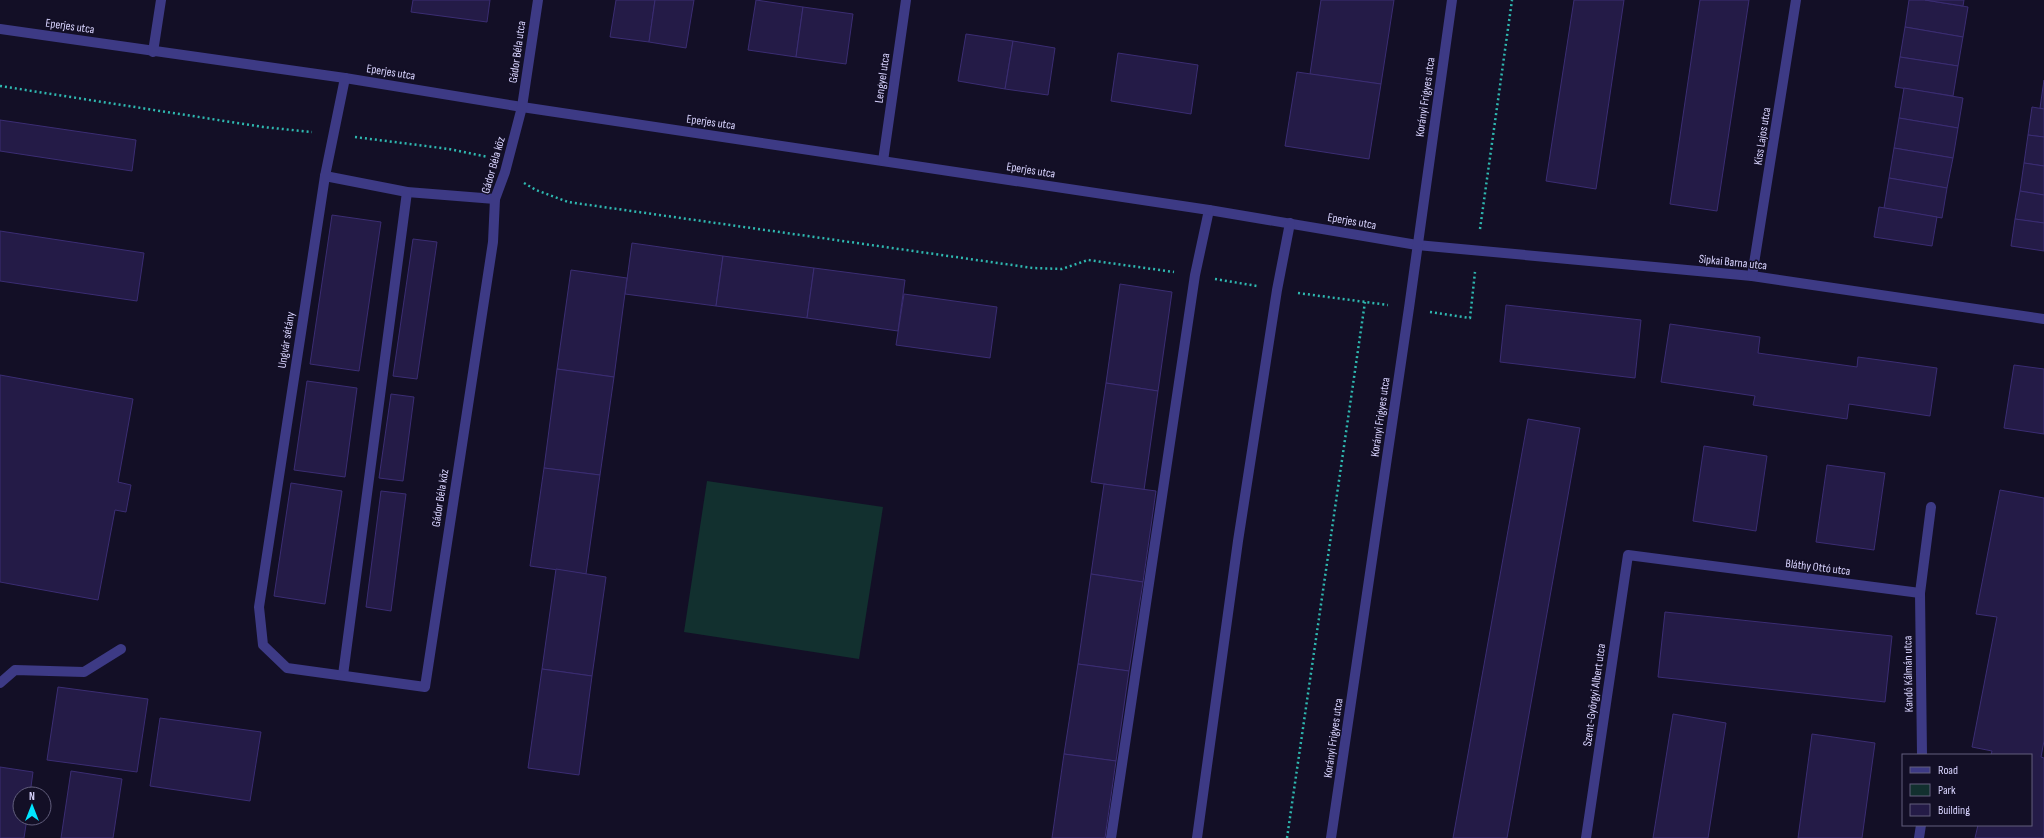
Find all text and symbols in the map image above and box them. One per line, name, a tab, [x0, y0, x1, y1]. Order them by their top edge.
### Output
street label: Eperjes utca	[45, 16, 96, 37]
street label: Gádor Béla utca	[506, 20, 529, 84]
street label: Lengyel utca	[872, 52, 893, 104]
street label: Korányi Frigyes utca	[1412, 56, 1439, 138]
street label: Eperjes utca	[365, 61, 417, 84]
street label: Kiss Lajos utca	[1751, 106, 1775, 166]
street label: Eperjes utca	[686, 112, 737, 133]
street label: Gádor Béla köz	[478, 134, 509, 195]
street label: Eperjes utca	[1005, 159, 1057, 182]
street label: Eperjes utca	[1326, 210, 1378, 233]
street label: Sipkai Barna utca	[1698, 251, 1768, 274]
street label: Ungvár sétány	[275, 310, 298, 369]
street label: Korányi Frigyes utca	[1367, 376, 1394, 458]
street label: Gádor Béla köz	[429, 467, 453, 528]
street label: Bláthy Ottó utca	[1785, 556, 1852, 579]
street label: Kandó Kálmán utca	[1900, 635, 1917, 712]
street label: Szent-Györgyi Albert utca	[1580, 642, 1609, 747]
street label: Korányi Frigyes utca	[1320, 697, 1347, 779]
legend	[1902, 754, 2032, 826]
text: Road	[1938, 763, 1958, 778]
text: Park	[1938, 783, 1956, 798]
north arrow	[12, 786, 52, 826]
text: N	[29, 790, 35, 803]
text: Building	[1938, 803, 1970, 818]

